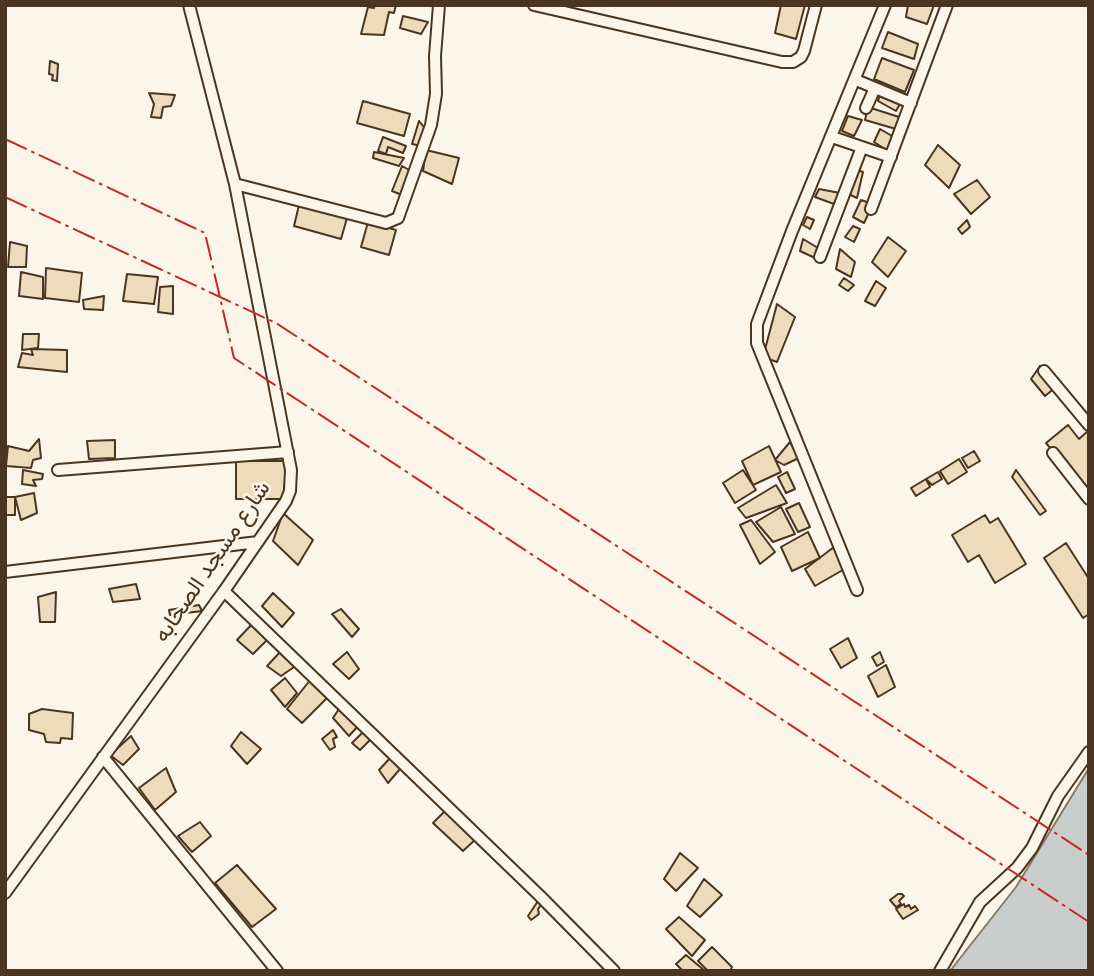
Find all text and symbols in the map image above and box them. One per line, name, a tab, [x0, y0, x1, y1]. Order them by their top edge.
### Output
street label: شارع مسجد الصحابه	[150, 477, 278, 649]

